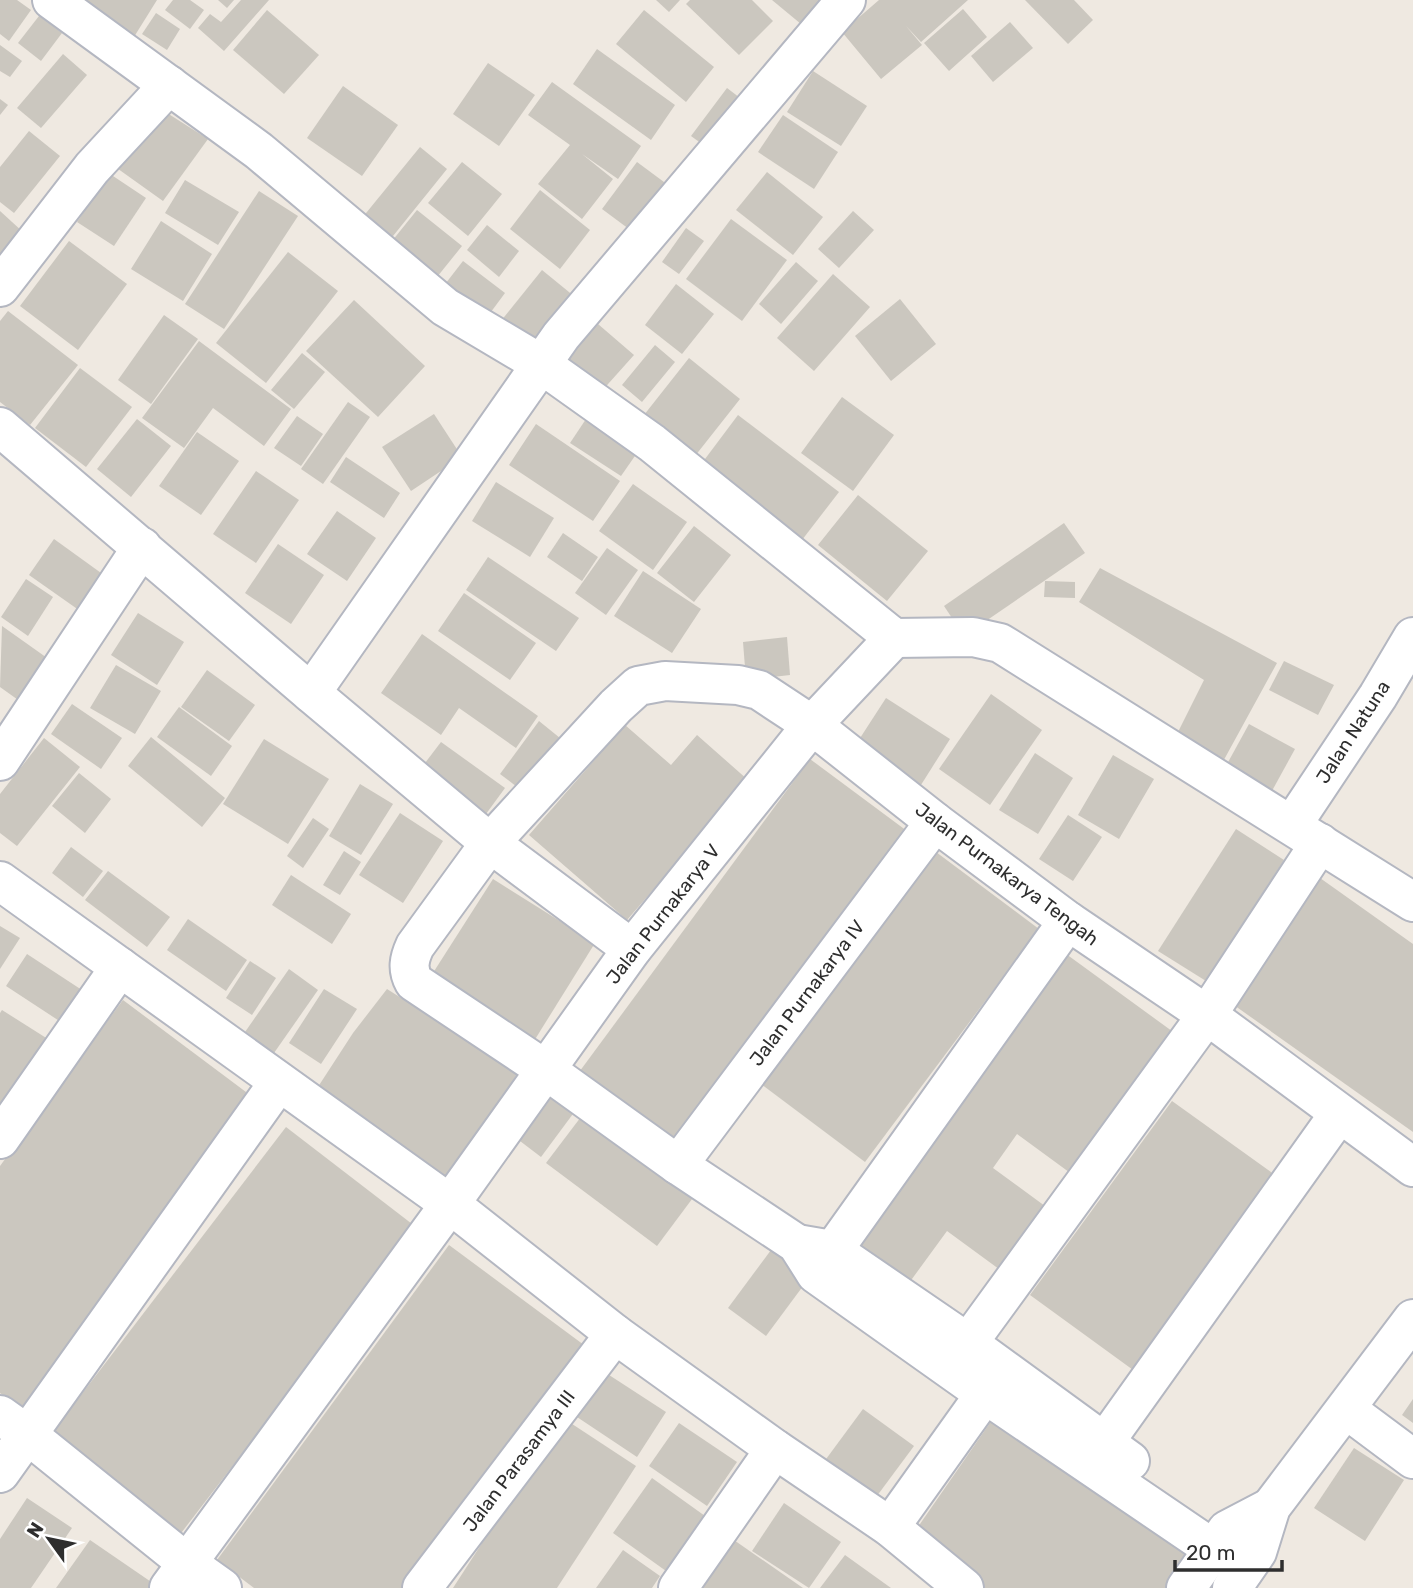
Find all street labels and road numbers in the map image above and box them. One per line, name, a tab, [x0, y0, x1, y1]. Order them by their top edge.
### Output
street label: Jalan Natuna	[1311, 676, 1395, 788]
street label: Jalan Purnakarya Tengah	[911, 798, 1103, 950]
street label: Jalan Purnakarya V	[601, 840, 725, 988]
street label: Jalan Purnakarya IV	[745, 915, 869, 1071]
street label: Jalan Parasamya III	[458, 1386, 580, 1536]

